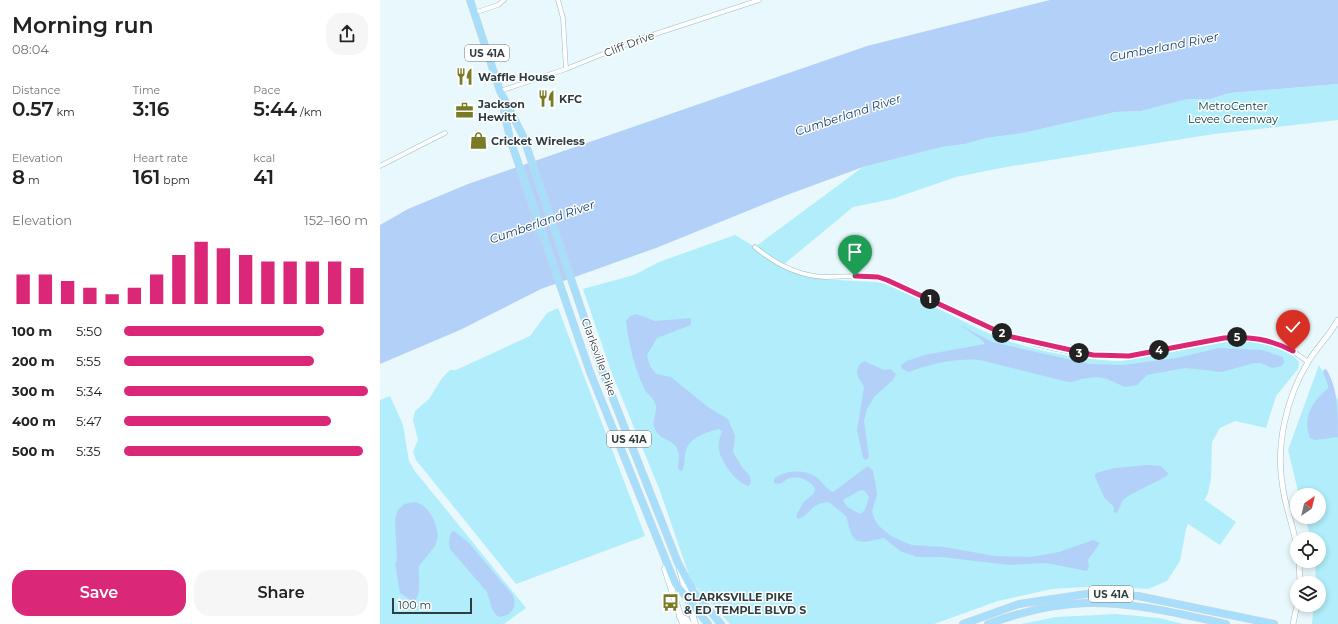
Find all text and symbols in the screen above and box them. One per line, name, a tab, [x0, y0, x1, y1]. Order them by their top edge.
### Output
text: Morning run	[12, 12, 153, 39]
button: share	[326, 13, 368, 55]
street label: Cliff Drive	[602, 28, 657, 60]
water label: Cumberland River	[1108, 29, 1220, 64]
text: 08:04	[12, 41, 49, 57]
road number: US 41A	[465, 45, 509, 61]
restaurant icon: Waffle House	[455, 67, 475, 87]
place label: Waffle House	[478, 70, 555, 84]
text: Distance	[12, 83, 60, 97]
text: Time	[133, 83, 160, 97]
text: Pace	[253, 83, 280, 97]
restaurant icon: KFC	[536, 89, 556, 109]
water label: Cumberland River	[793, 90, 903, 139]
place label: KFC	[559, 92, 582, 106]
text: 0.57	[12, 97, 54, 121]
text: 3:16	[133, 97, 169, 121]
text: 5:44	[253, 97, 297, 121]
place label: Jackson Hewitt	[477, 97, 525, 124]
park label: MetroCenter Levee Greenway	[1188, 99, 1278, 126]
office icon: Jackson Hewitt	[455, 100, 475, 120]
text: km	[54, 105, 75, 119]
text: /km	[297, 105, 322, 119]
shop icon: Cricket Wireless	[468, 131, 488, 151]
place label: Cricket Wireless	[491, 134, 585, 148]
text: Elevation	[12, 151, 63, 165]
text: Heart rate	[133, 151, 188, 165]
text: kcal	[253, 151, 275, 165]
text: 8	[12, 165, 25, 189]
text: 161	[133, 165, 160, 189]
text: 41	[253, 165, 274, 189]
text: m	[25, 173, 40, 187]
text: bpm	[160, 173, 190, 187]
water label: Cumberland River	[487, 196, 597, 247]
text: Elevation	[12, 212, 72, 228]
text: 152–160 m	[304, 212, 368, 228]
pin	[838, 235, 872, 276]
icon: arrive	[844, 241, 866, 263]
pin: 1	[920, 289, 940, 309]
text: 1	[928, 292, 932, 306]
pin	[1276, 310, 1310, 351]
street label: Clarksville Pike	[578, 316, 620, 398]
icon: check	[1282, 316, 1304, 338]
text: 100 m	[12, 323, 52, 339]
text: 5:50	[76, 323, 102, 339]
pin: 2	[992, 323, 1012, 343]
text: 2	[999, 326, 1005, 340]
pin: 5	[1227, 327, 1247, 347]
text: 5	[1234, 330, 1240, 344]
pin: 4	[1149, 340, 1169, 360]
pin: 3	[1069, 343, 1089, 363]
text: 4	[1155, 343, 1163, 357]
text: 3	[1076, 346, 1082, 360]
text: 200 m	[12, 353, 55, 369]
text: 5:55	[76, 353, 101, 369]
text: 300 m	[12, 383, 55, 399]
text: 5:34	[76, 383, 102, 399]
text: 400 m	[12, 413, 56, 429]
text: 5:47	[76, 413, 102, 429]
road number: US 41A	[607, 431, 651, 447]
text: 500 m	[12, 443, 55, 459]
text: 5:35	[76, 443, 101, 459]
north arrow	[1290, 488, 1326, 524]
map controls	[1290, 488, 1326, 612]
button: locate	[1290, 532, 1326, 568]
button: Save	[12, 570, 186, 616]
button: Share	[194, 570, 368, 616]
button: layers	[1290, 576, 1326, 612]
road number: US 41A	[1089, 586, 1133, 602]
place label: CLARKSVILLE PIKE & ED TEMPLE BLVD S	[684, 590, 806, 617]
bus stop icon: CLARKSVILLE PIKE & ED TEMPLE BLVD S	[661, 593, 681, 613]
scale bar	[392, 596, 472, 615]
text: 100 m	[398, 598, 431, 612]

